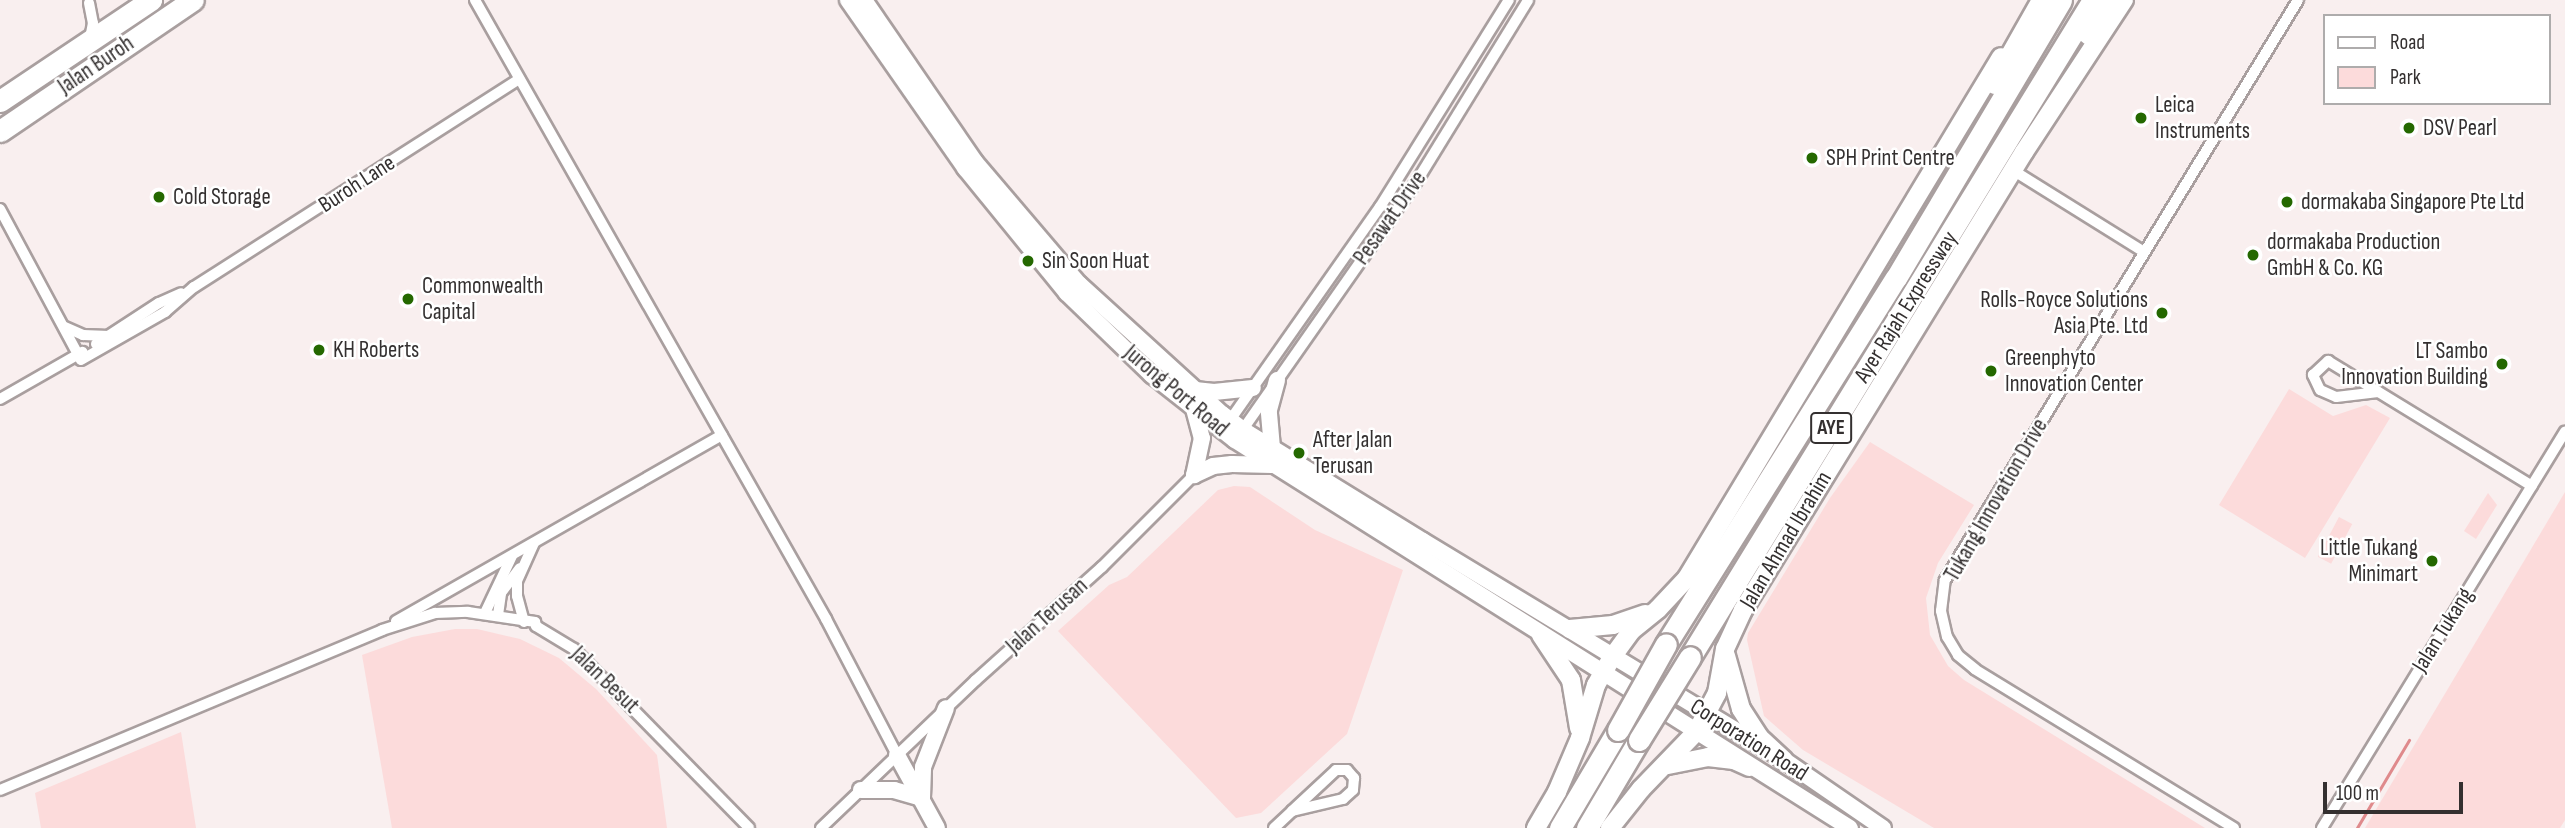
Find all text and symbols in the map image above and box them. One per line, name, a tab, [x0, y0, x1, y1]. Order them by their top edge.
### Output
legend	[2324, 14, 2551, 105]
street label: Jalan Buroh	[53, 30, 139, 100]
text: Road	[2390, 30, 2425, 55]
text: Park	[2390, 65, 2421, 90]
place label: Leica Instruments	[2155, 91, 2250, 145]
marker: Leica Instruments	[2133, 110, 2149, 126]
place label: DSV Pearl	[2423, 114, 2497, 142]
marker: DSV Pearl	[2401, 120, 2417, 136]
place label: SPH Print Centre	[1826, 144, 1955, 172]
street label: Buroh Lane	[314, 149, 400, 219]
marker: SPH Print Centre	[1804, 150, 1820, 166]
street label: Pesawat Drive	[1348, 166, 1432, 270]
place label: Cold Storage	[173, 183, 271, 211]
place label: dormakaba Singapore Pte Ltd	[2301, 188, 2524, 216]
marker: Cold Storage	[151, 189, 167, 205]
marker: dormakaba Singapore Pte Ltd	[2279, 194, 2295, 210]
street label: Ayer Rajah Expressway	[1848, 226, 1964, 388]
place label: dormakaba Production GmbH & Co. KG	[2267, 228, 2440, 282]
place label: Sin Soon Huat	[1042, 247, 1149, 275]
marker: dormakaba Production GmbH & Co. KG	[2245, 247, 2261, 263]
marker: Sin Soon Huat	[1020, 253, 1036, 269]
place label: Commonwealth Capital	[422, 272, 543, 326]
place label: Rolls-Royce Solutions Asia Pte. Ltd	[1980, 286, 2148, 340]
marker: Commonwealth Capital	[400, 291, 416, 307]
marker: Rolls-Royce Solutions Asia Pte. Ltd	[2154, 305, 2170, 321]
place label: KH Roberts	[333, 336, 419, 364]
place label: LT Sambo Innovation Building	[2341, 337, 2488, 391]
street label: Jurong Port Road	[1118, 339, 1234, 443]
marker: KH Roberts	[311, 342, 327, 358]
place label: Greenphyto Innovation Center	[2005, 344, 2143, 398]
marker: LT Sambo Innovation Building	[2494, 356, 2510, 372]
marker: Greenphyto Innovation Center	[1983, 363, 1999, 379]
road number: AYE	[1810, 410, 1852, 446]
street label: Tukang Innovation Drive	[1938, 414, 2054, 586]
place label: After Jalan Terusan	[1313, 426, 1392, 480]
marker: After Jalan Terusan	[1291, 445, 1307, 461]
street label: Jalan Ahmad Ibrahim	[1734, 466, 1838, 614]
place label: Little Tukang Minimart	[2320, 534, 2418, 588]
marker: Little Tukang Minimart	[2424, 553, 2440, 569]
street label: Jalan Terusan	[1000, 572, 1094, 660]
street label: Jalan Tukang	[2406, 583, 2480, 677]
street label: Jalan Besut	[565, 641, 645, 719]
street label: Corporation Road	[1685, 693, 1813, 787]
scale bar	[2327, 768, 2467, 812]
text: 100 m	[2336, 781, 2379, 806]

